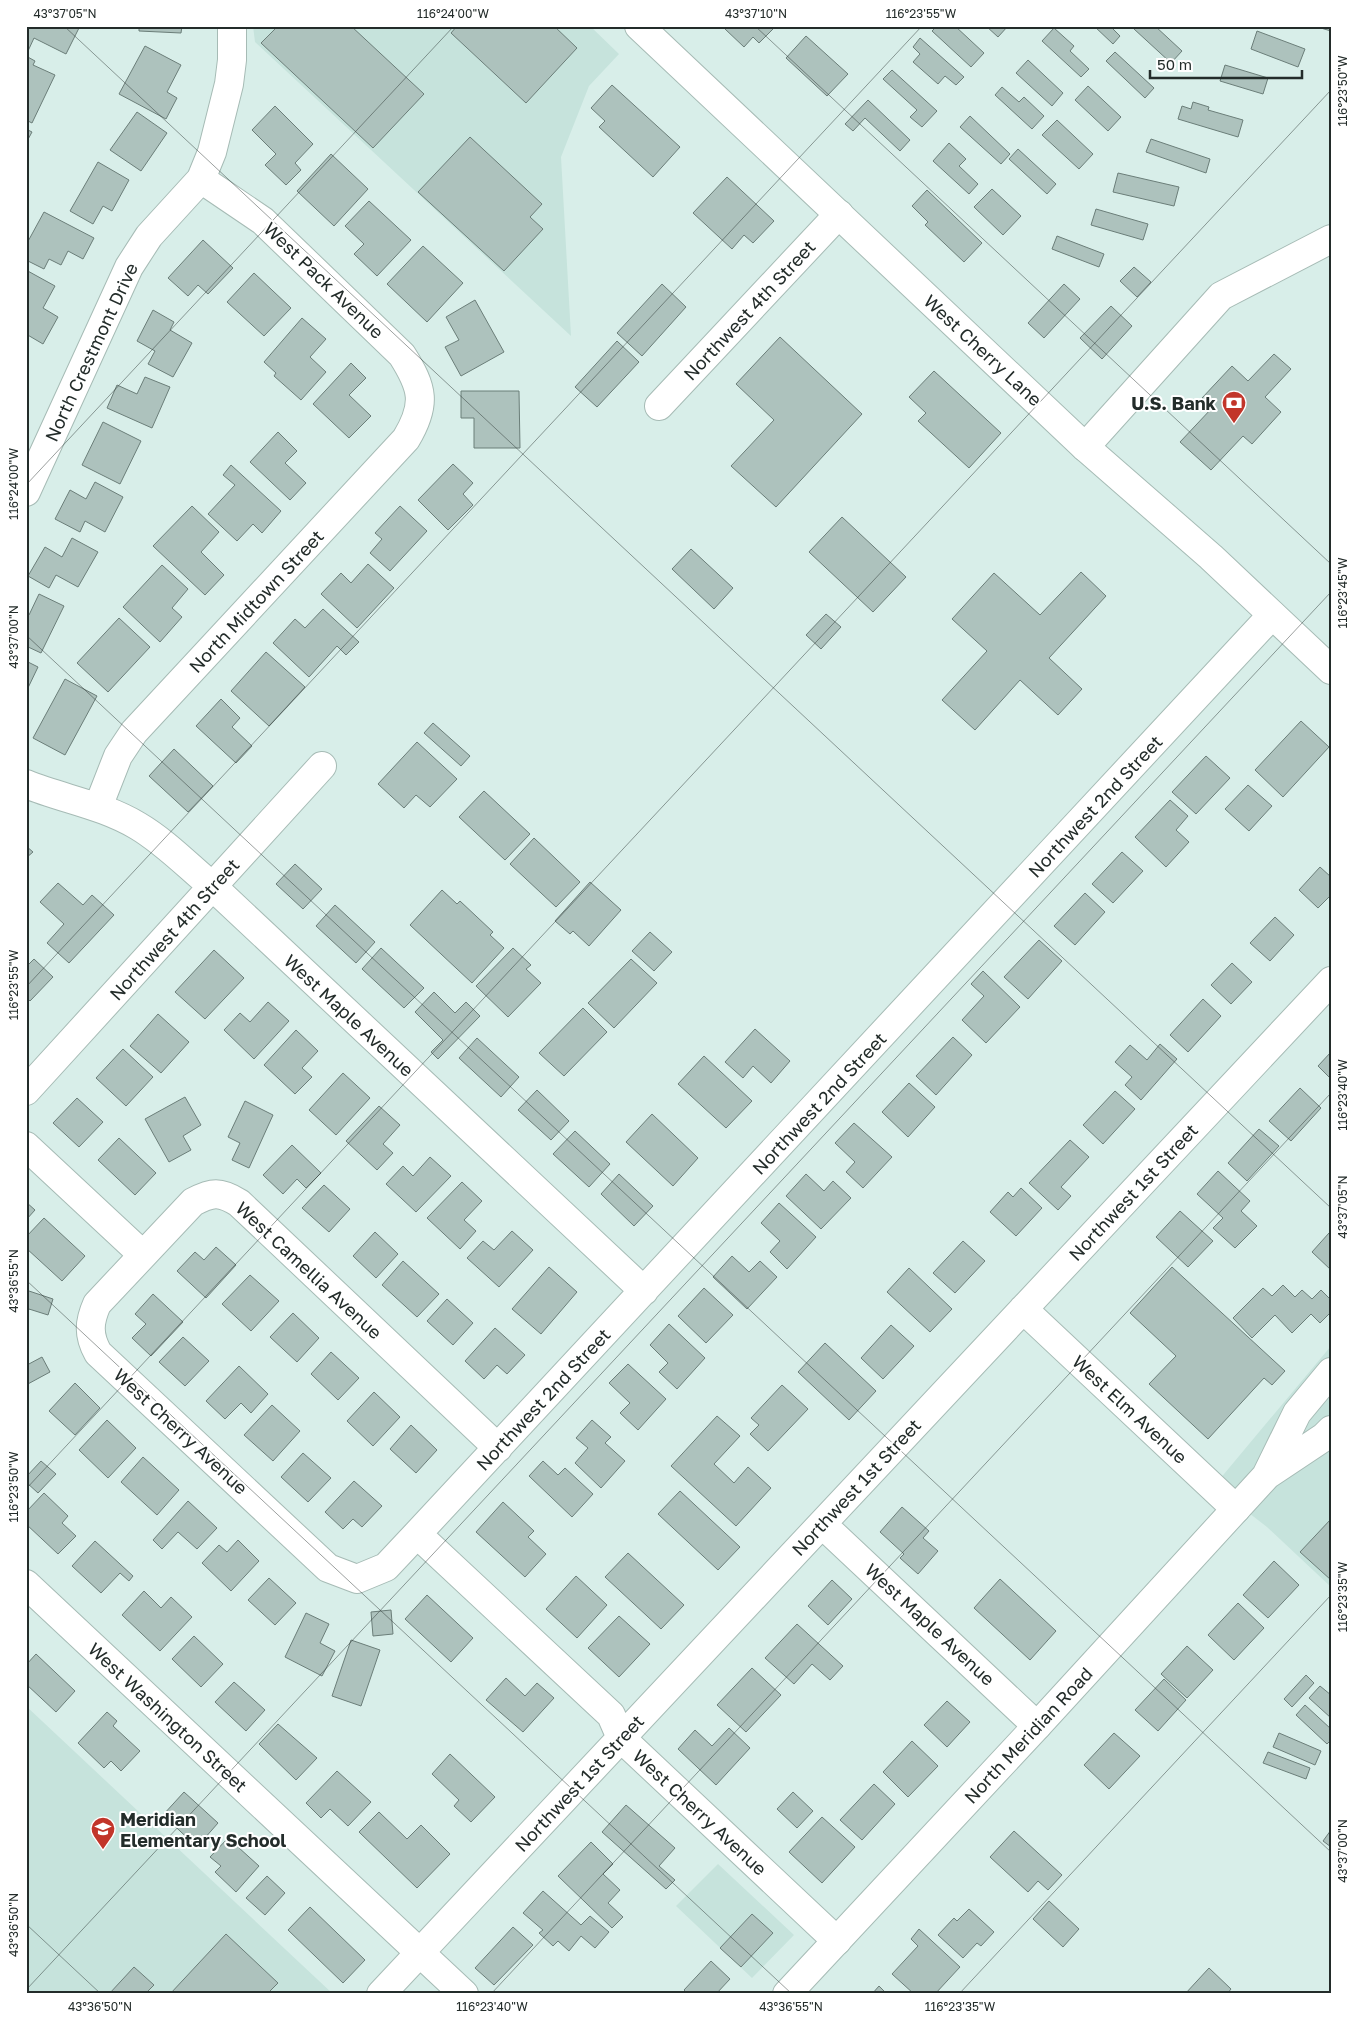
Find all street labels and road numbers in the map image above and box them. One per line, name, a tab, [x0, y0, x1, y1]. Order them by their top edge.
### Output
street label: West Pack Avenue	[260, 217, 388, 343]
street label: Northwest 4th Street	[679, 236, 819, 384]
street label: North Crestmont Drive	[40, 259, 142, 445]
street label: West Cherry Lane	[919, 290, 1047, 410]
street label: North Midtown Street	[184, 525, 328, 677]
street label: Northwest 2nd Street	[1023, 730, 1167, 882]
street label: Northwest 4th Street	[105, 854, 243, 1004]
street label: West Maple Avenue	[280, 949, 418, 1081]
street label: Northwest 2nd Street	[747, 1027, 891, 1179]
street label: Northwest 1st Street	[1064, 1119, 1202, 1265]
street label: West Camellia Avenue	[231, 1197, 387, 1343]
street label: Northwest 2nd Street	[471, 1323, 615, 1475]
street label: West Elm Avenue	[1068, 1350, 1192, 1468]
street label: West Cherry Avenue	[110, 1363, 252, 1499]
street label: Northwest 1st Street	[787, 1414, 925, 1560]
street label: West Maple Avenue	[861, 1558, 999, 1690]
street label: West Washington Street	[84, 1638, 252, 1796]
street label: North Meridian Road	[959, 1662, 1097, 1808]
street label: Northwest 1st Street	[510, 1710, 648, 1856]
street label: West Cherry Avenue	[629, 1744, 771, 1880]

